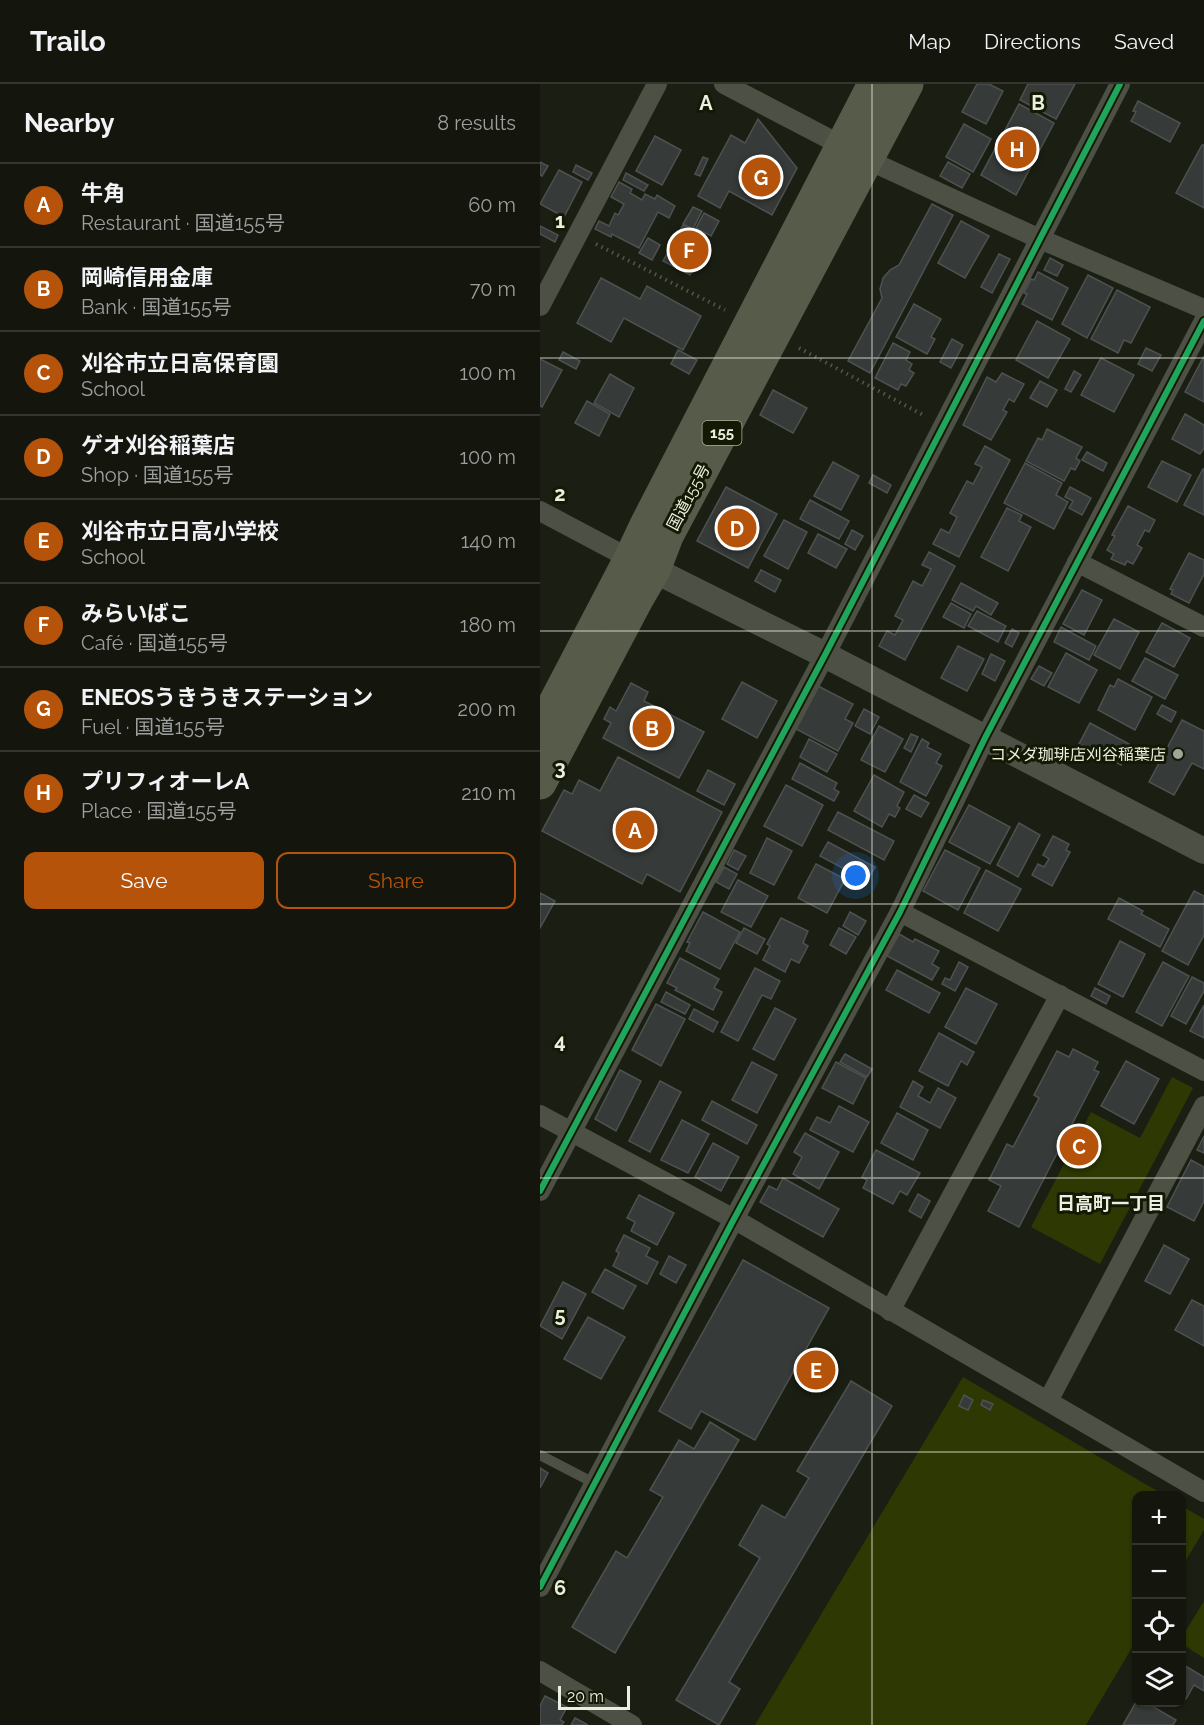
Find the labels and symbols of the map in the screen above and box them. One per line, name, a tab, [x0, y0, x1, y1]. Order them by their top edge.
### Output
text: A	[699, 91, 713, 115]
text: B	[1031, 91, 1045, 115]
pin: H	[998, 126, 1036, 172]
pin: G	[742, 154, 780, 200]
text: 1	[555, 209, 565, 233]
pin: F	[670, 228, 708, 272]
road number: 155	[702, 421, 741, 445]
street label: 国道155号	[663, 461, 714, 534]
text: 2	[554, 482, 566, 506]
pin: D	[718, 506, 756, 550]
pin: B	[632, 706, 672, 750]
place label: コメダ珈琲店刈谷稲葉店	[990, 745, 1166, 764]
marker: コメダ珈琲店刈谷稲葉店	[1171, 747, 1185, 761]
text: 3	[554, 756, 566, 780]
pin: A	[616, 808, 655, 852]
your location	[841, 861, 870, 890]
text: 4	[554, 1029, 566, 1053]
pin: C	[1060, 1124, 1098, 1168]
district label: 日高町一丁目	[1057, 1193, 1165, 1214]
text: 5	[554, 1303, 566, 1327]
pin: E	[796, 1348, 836, 1392]
text: 6	[554, 1576, 566, 1600]
scale bar	[558, 1683, 630, 1710]

